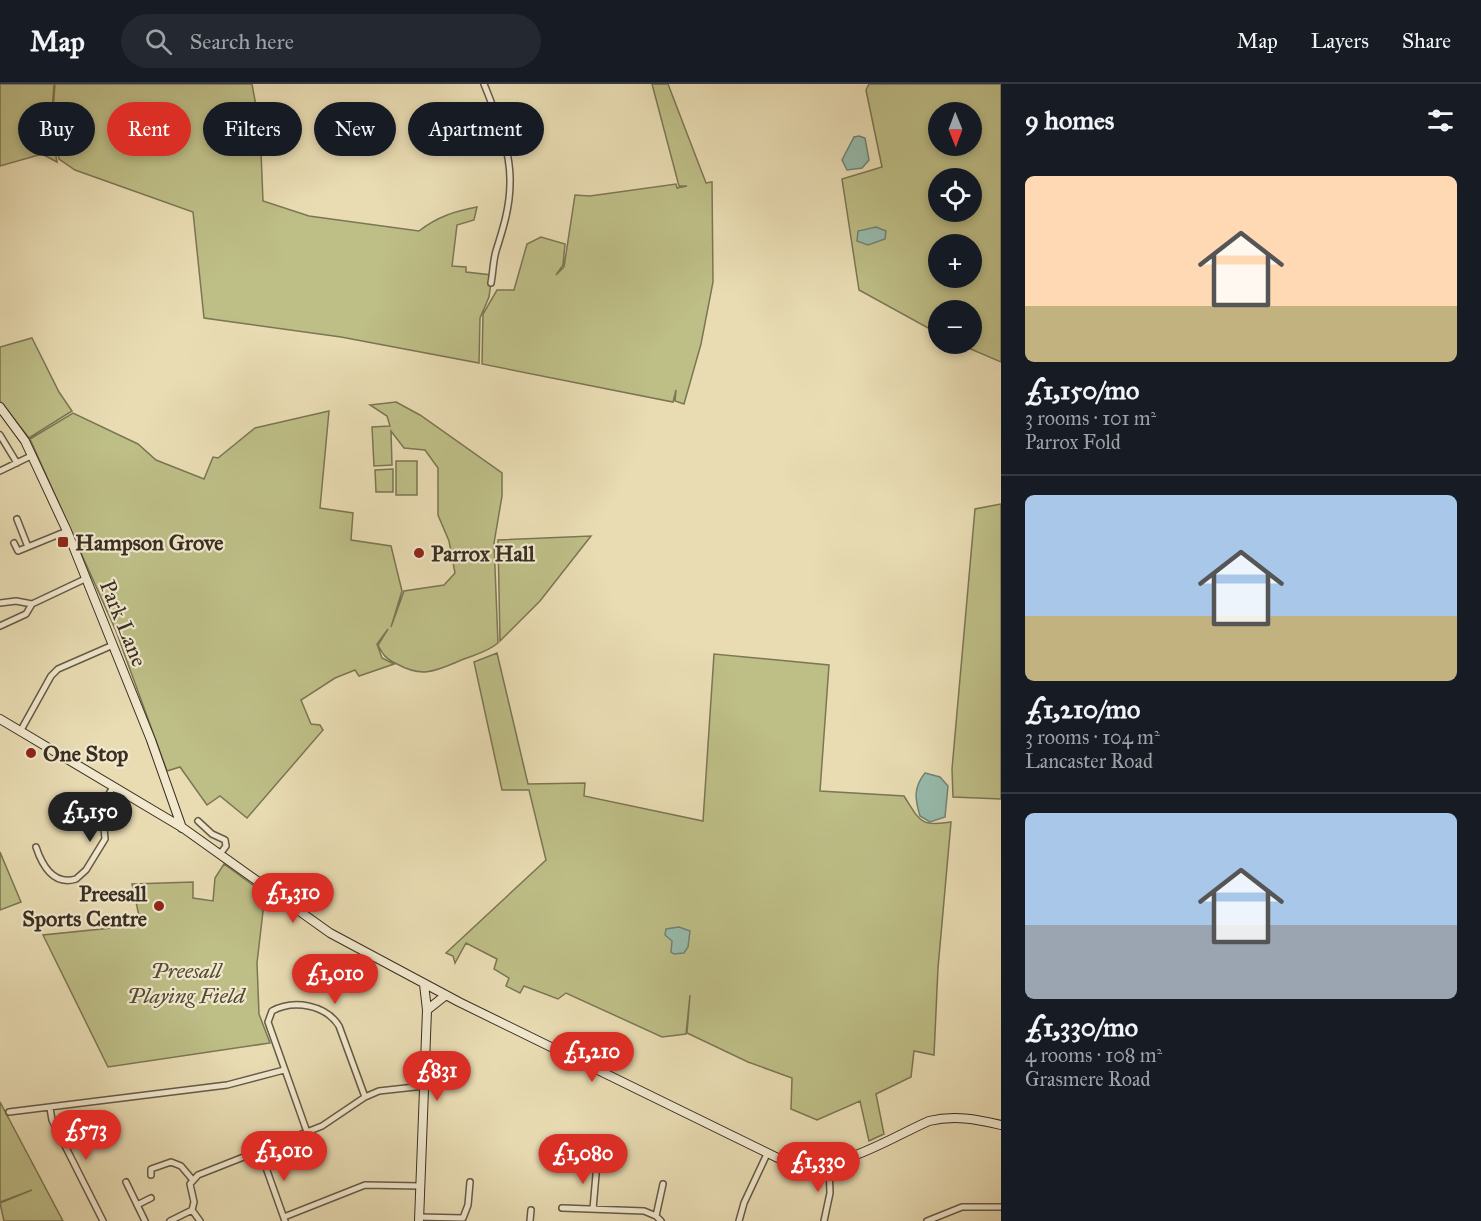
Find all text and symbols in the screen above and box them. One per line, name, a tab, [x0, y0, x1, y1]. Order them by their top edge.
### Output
search box	[121, 14, 541, 68]
text: Map	[30, 24, 85, 59]
icon: search	[142, 25, 175, 58]
text: Search here	[190, 28, 294, 55]
text: Map	[1237, 28, 1278, 54]
text: Layers	[1311, 28, 1369, 54]
text: Share	[1402, 28, 1451, 54]
chip: Buy	[18, 102, 95, 156]
chip: Rent	[107, 102, 191, 156]
chip: Filters	[203, 102, 302, 156]
chip: New	[314, 102, 396, 156]
chip: Apartment	[408, 102, 544, 156]
north arrow	[928, 102, 982, 156]
map controls	[928, 102, 982, 354]
text: 9 homes	[1025, 104, 1114, 136]
icon: filters	[1424, 104, 1457, 137]
button: locate	[928, 168, 982, 222]
icon: home	[1187, 215, 1295, 323]
button: +	[928, 234, 982, 288]
button: −	[928, 300, 982, 354]
text: £1,150/mo	[1025, 374, 1139, 406]
text: 3 rooms · 101 m²	[1025, 406, 1156, 430]
text: Parrox Fold	[1025, 430, 1121, 454]
place label: Hampson Grove	[75, 529, 224, 556]
icon: home	[1187, 534, 1295, 642]
marker: Hampson Grove	[56, 535, 70, 549]
place label: Parrox Hall	[431, 540, 536, 567]
marker: Parrox Hall	[412, 546, 426, 560]
street label: Park Lane	[94, 576, 153, 670]
text: £1,210/mo	[1025, 693, 1140, 725]
text: 3 rooms · 104 m²	[1025, 725, 1160, 749]
place label: One Stop	[43, 740, 128, 767]
marker: One Stop	[24, 746, 38, 760]
text: Lancaster Road	[1025, 749, 1153, 773]
pin: £1,150	[41, 792, 139, 843]
text: £1,150	[62, 799, 118, 823]
icon: home	[1187, 852, 1295, 960]
pin: £1,310	[244, 873, 342, 924]
place label: Preesall Sports Centre	[22, 880, 148, 932]
text: £1,310	[266, 880, 320, 904]
marker: Preesall Sports Centre	[152, 899, 166, 913]
pin: £1,010	[286, 954, 384, 1005]
park label: Preesall Playing Field	[127, 957, 246, 1009]
text: £1,010	[306, 961, 364, 985]
text: £1,330/mo	[1025, 1011, 1138, 1043]
pin: £1,210	[543, 1032, 641, 1083]
text: £1,210	[564, 1039, 620, 1063]
text: 4 rooms · 108 m²	[1025, 1043, 1162, 1067]
pin: £831	[401, 1051, 473, 1102]
text: £831	[417, 1058, 457, 1082]
text: Grasmere Road	[1025, 1067, 1151, 1091]
pin: £573	[50, 1110, 122, 1161]
text: £573	[65, 1117, 107, 1141]
pin: £1,010	[235, 1131, 333, 1182]
pin: £1,080	[534, 1134, 632, 1185]
text: £1,010	[255, 1138, 313, 1162]
text: £1,080	[553, 1141, 613, 1165]
pin: £1,330	[769, 1142, 867, 1193]
text: £1,330	[791, 1149, 845, 1173]

